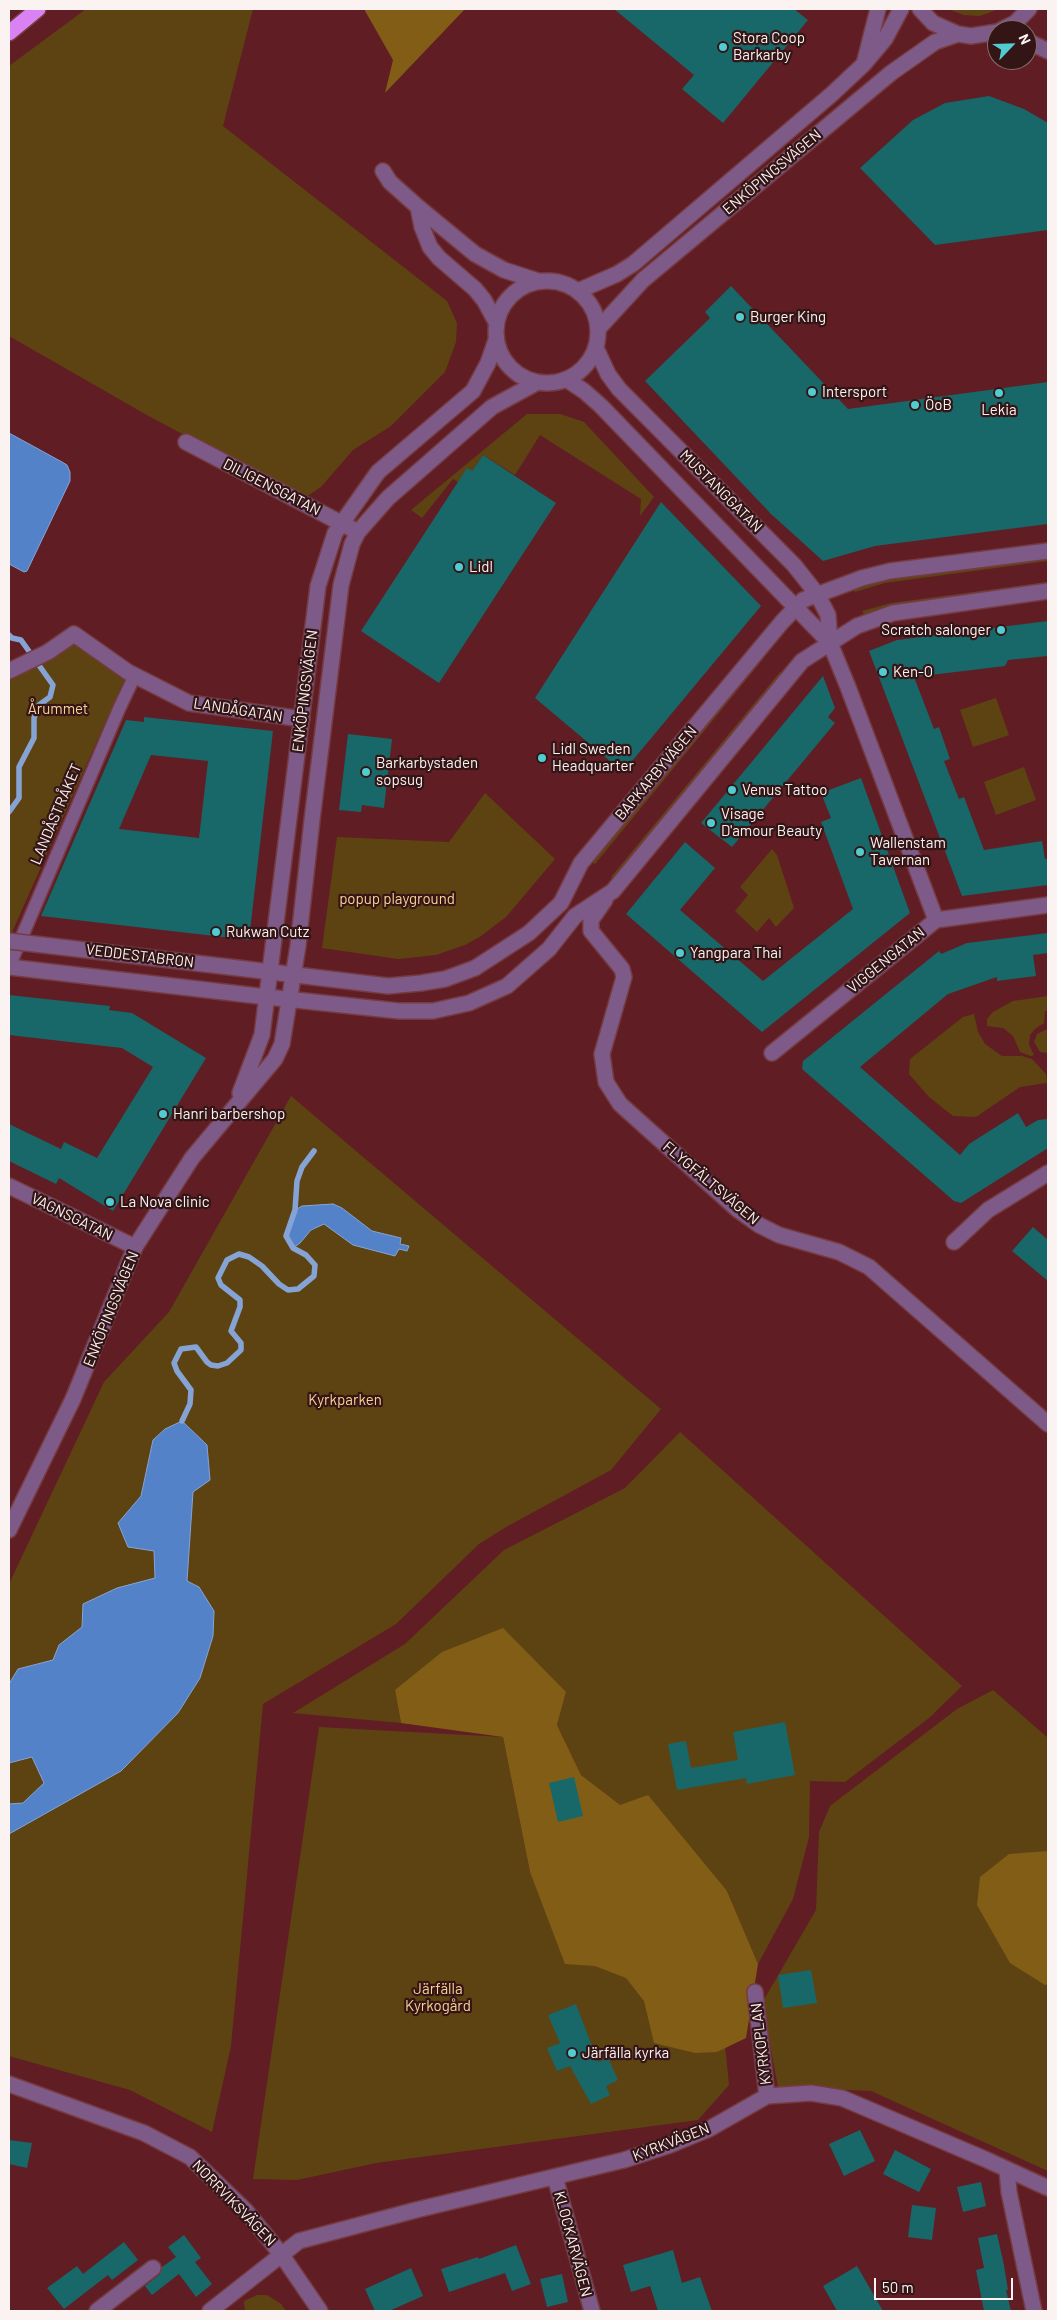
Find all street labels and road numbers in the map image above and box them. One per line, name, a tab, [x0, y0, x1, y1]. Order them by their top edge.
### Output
street label: ENKÖPINGSVÄGEN	[719, 126, 825, 218]
street label: MUSTANGGATAN	[676, 446, 766, 536]
street label: DILIGENSGATAN	[220, 455, 324, 519]
street label: ENKÖPINGSVÄGEN	[289, 629, 321, 753]
street label: LANDÅGATAN	[192, 694, 284, 726]
street label: BARKARBYVÄGEN	[611, 722, 701, 824]
street label: LANDÅSTRÅKET	[27, 761, 85, 867]
street label: VIGGENGATAN	[844, 923, 928, 997]
street label: VEDDESTABRON	[85, 940, 195, 972]
street label: FLYGFÄLTSVÄGEN	[659, 1138, 763, 1228]
street label: VAGNSGATAN	[28, 1189, 116, 1245]
street label: ENKÖPINGSVÄGEN	[80, 1249, 142, 1369]
street label: KYRKOPLAN	[747, 2002, 775, 2086]
street label: KYRKVÄGEN	[630, 2119, 712, 2165]
street label: NORRVIKSVÄGEN	[188, 2156, 280, 2250]
street label: KLOCKARVÄGEN	[550, 2189, 596, 2299]

